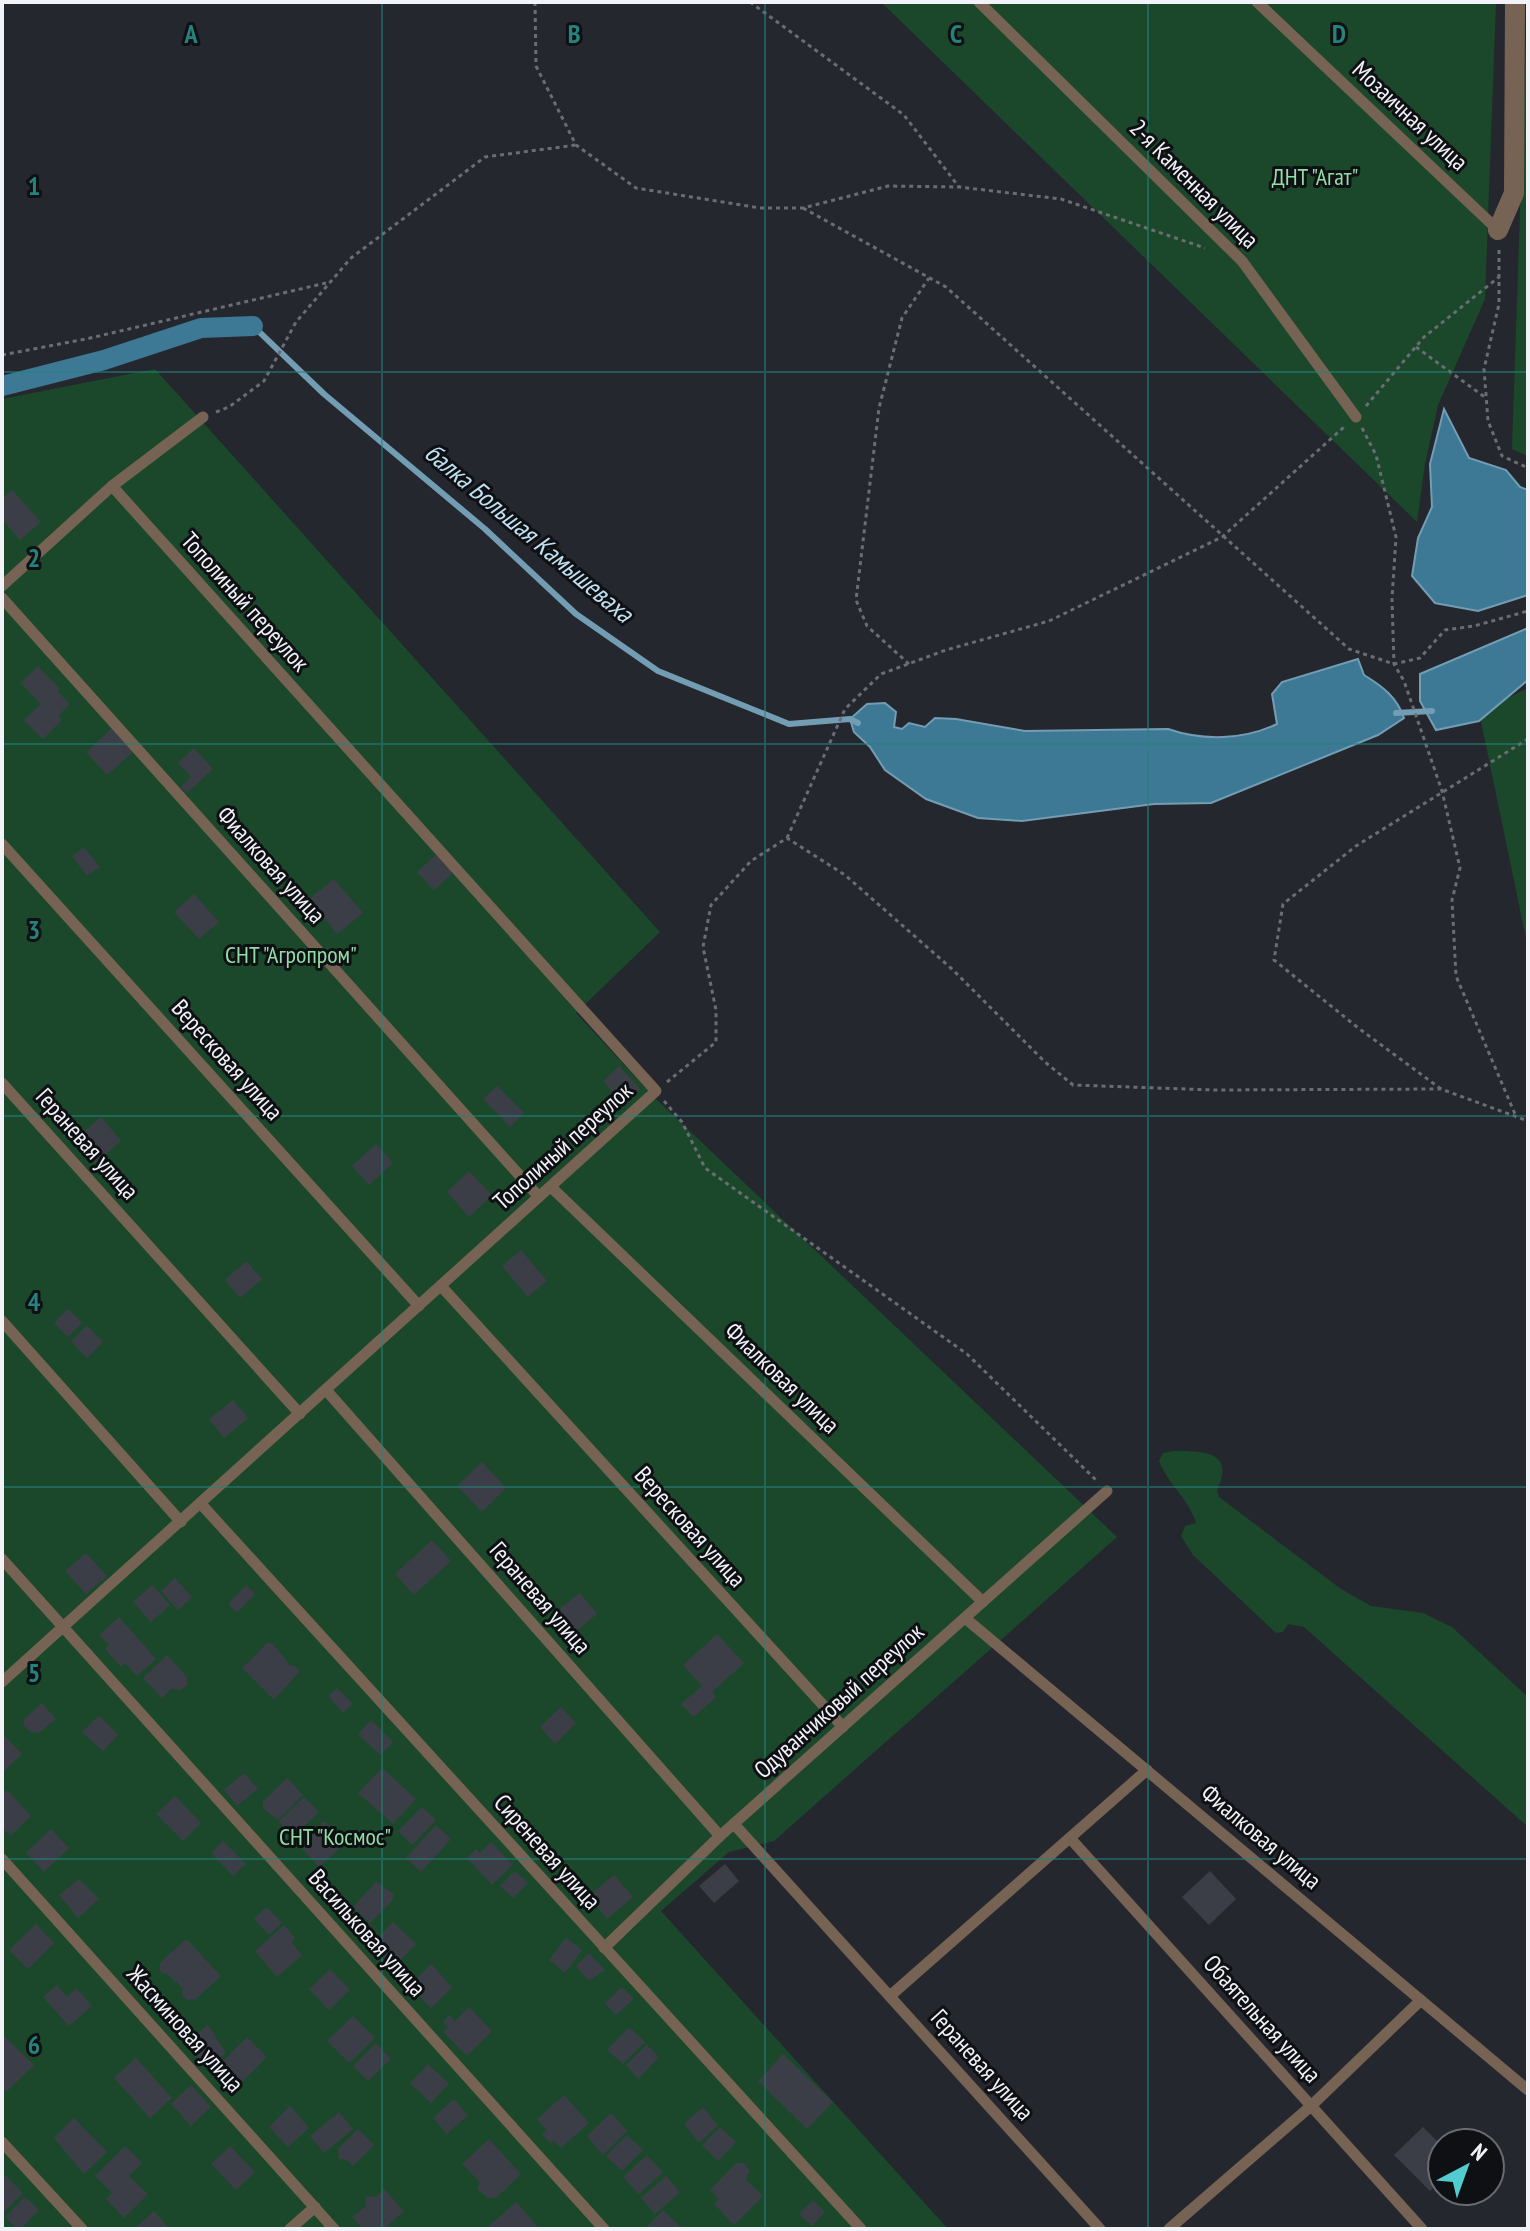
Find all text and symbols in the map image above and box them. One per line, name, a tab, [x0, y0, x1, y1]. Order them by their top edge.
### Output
text: A	[183, 17, 198, 50]
text: B	[568, 17, 581, 50]
text: C	[950, 17, 962, 50]
text: D	[1332, 17, 1346, 50]
street label: Мозаичная улица	[1346, 54, 1475, 177]
street label: 2-я Каменная улица	[1123, 113, 1265, 255]
park label: ДНТ "Агат"	[1272, 161, 1358, 192]
text: 1	[28, 169, 40, 202]
water label: балка Большая Камышеваха	[418, 436, 641, 630]
street label: Тополиный переулок	[175, 526, 317, 678]
text: 2	[28, 541, 40, 574]
street label: Фиалковая улица	[211, 800, 332, 930]
text: 3	[28, 913, 40, 946]
park label: СНТ "Агропром"	[225, 939, 357, 970]
street label: Вересковая улица	[165, 993, 290, 1127]
street label: Тополиный переулок	[487, 1074, 639, 1216]
street label: Гераневая улица	[29, 1081, 146, 1206]
text: 4	[28, 1285, 41, 1318]
street label: Фиалковая улица	[719, 1315, 846, 1440]
street label: Вересковая улица	[628, 1460, 753, 1594]
street label: Гераневая улица	[483, 1535, 598, 1660]
street label: Одуванчиковый переулок	[747, 1616, 931, 1785]
text: 5	[28, 1656, 40, 1689]
street label: Фиалковая улица	[1195, 1777, 1328, 1896]
street label: Сиреневая улица	[487, 1787, 607, 1916]
park label: СНТ "Космос"	[279, 1821, 391, 1852]
street label: Васильковая улица	[302, 1862, 433, 2003]
street label: Обаятельная улица	[1197, 1948, 1328, 2089]
street label: Жасминовая улица	[120, 1958, 251, 2099]
street label: Гераневая улица	[924, 2002, 1041, 2127]
text: 6	[28, 2028, 40, 2061]
north arrow	[1426, 2127, 1506, 2207]
text: N	[1465, 2137, 1493, 2166]

